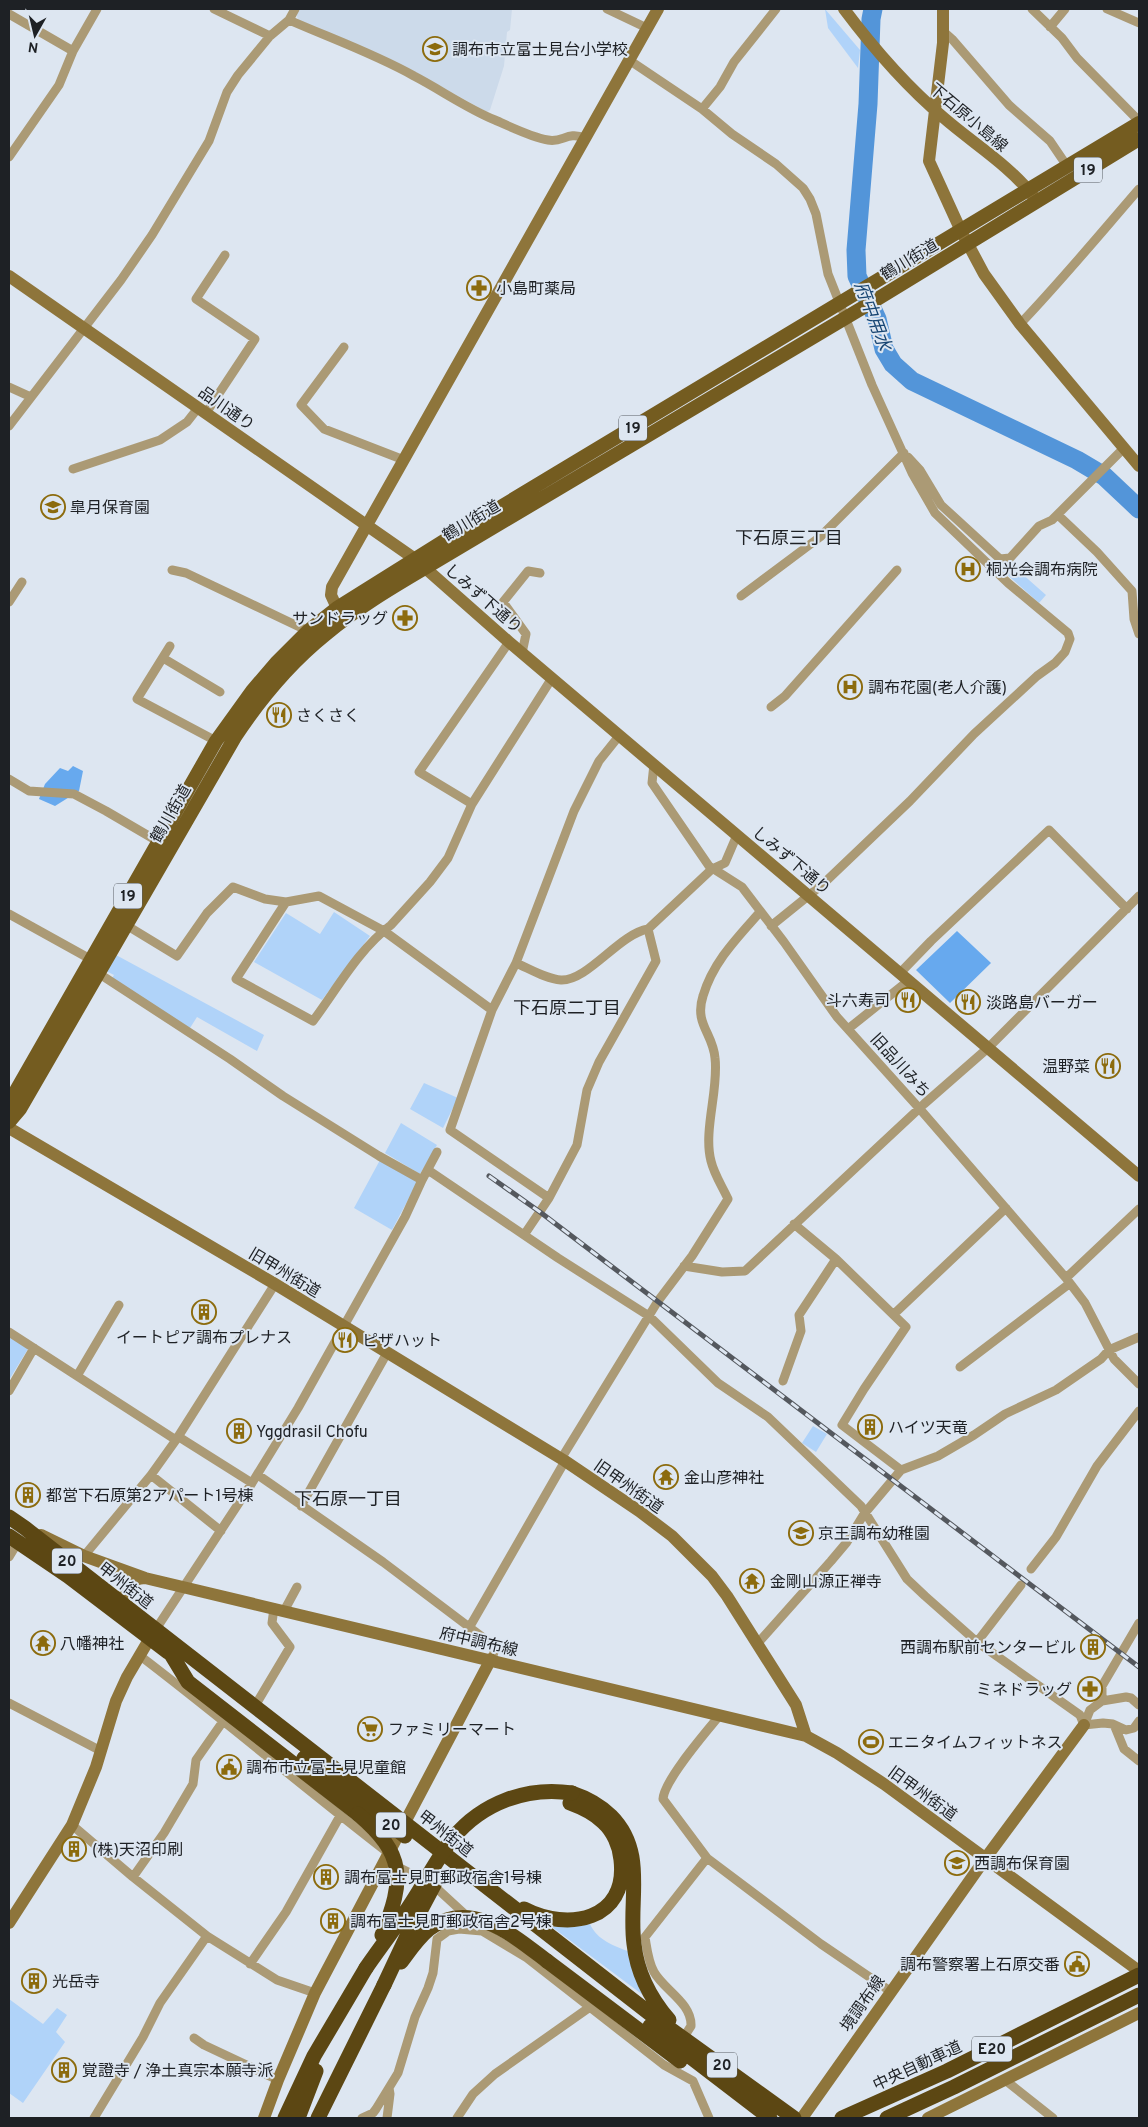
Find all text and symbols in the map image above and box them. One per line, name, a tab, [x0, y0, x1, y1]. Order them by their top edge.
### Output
north arrow	[10, 10, 60, 60]
school or university icon: 調布市立富士見台小学校	[422, 36, 448, 62]
text: N	[27, 37, 40, 56]
place label: 調布市立富士見台小学校	[452, 41, 628, 61]
street label: 下石原小島線	[925, 80, 1011, 157]
road number: 19	[1074, 158, 1102, 182]
street label: 鶴川街道	[877, 236, 943, 286]
pharmacy icon: 小島町薬局	[466, 275, 492, 301]
water label: 府中用水	[848, 279, 896, 356]
place label: 小島町薬局	[496, 280, 576, 300]
street label: 品川通り	[194, 383, 258, 436]
road number: 19	[619, 416, 647, 440]
school or university icon: 皐月保育園	[40, 494, 66, 520]
street label: 鶴川街道	[439, 497, 505, 547]
place label: 皐月保育園	[70, 499, 150, 519]
district label: 下石原三丁目	[735, 528, 843, 551]
hospital icon: 桐光会調布病院	[955, 556, 981, 582]
street label: しみず下通り	[440, 560, 525, 639]
place label: 桐光会調布病院	[986, 561, 1098, 581]
pharmacy icon: サンドラッグ	[392, 605, 418, 631]
place label: サンドラッグ	[292, 610, 388, 630]
hospital icon: 調布花園(老人介護)	[837, 674, 863, 700]
place label: 調布花園(老人介護)	[868, 679, 1007, 699]
restaurant icon: さくさく	[266, 702, 292, 728]
place label: さくさく	[296, 707, 360, 727]
street label: 鶴川街道	[147, 781, 196, 847]
street label: しみず下通り	[748, 823, 834, 900]
road number: 19	[114, 884, 142, 908]
restaurant icon: 斗六寿司	[895, 987, 921, 1013]
restaurant icon: 淡路島バーガー	[955, 989, 981, 1015]
place label: 斗六寿司	[826, 992, 890, 1012]
place label: 淡路島バーガー	[986, 994, 1098, 1014]
district label: 下石原二丁目	[513, 998, 621, 1021]
street label: 旧品川みち	[865, 1030, 934, 1103]
restaurant icon: 温野菜	[1095, 1053, 1121, 1079]
place label: 温野菜	[1042, 1058, 1090, 1078]
street label: 旧甲州街道	[245, 1245, 323, 1303]
building icon: イートピア調布プレナス	[191, 1299, 217, 1325]
restaurant icon: ピザハット	[332, 1327, 358, 1353]
place label: イートピア調布プレナス	[116, 1329, 292, 1349]
place label: ピザハット	[362, 1332, 442, 1352]
building icon: ハイツ天竜	[857, 1414, 883, 1440]
building icon: Yggdrasil Chofu	[226, 1418, 252, 1444]
place label: ハイツ天竜	[888, 1419, 968, 1439]
place label: Yggdrasil Chofu	[256, 1423, 368, 1443]
street label: 旧甲州街道	[589, 1456, 666, 1519]
temple icon: 金山彦神社	[653, 1464, 679, 1490]
place label: 金山彦神社	[684, 1469, 764, 1489]
building icon: 都営下石原第2アパート1号棟	[15, 1482, 41, 1508]
place label: 都営下石原第2アパート1号棟	[46, 1487, 253, 1507]
district label: 下石原一丁目	[294, 1489, 402, 1512]
school or university icon: 京王調布幼稚園	[788, 1520, 814, 1546]
place label: 京王調布幼稚園	[818, 1525, 930, 1545]
road number: 20	[52, 1548, 82, 1574]
street label: 甲州街道	[93, 1559, 156, 1614]
temple icon: 金剛山源正禅寺	[739, 1568, 765, 1594]
place label: 金剛山源正禅寺	[770, 1573, 882, 1593]
street label: 府中調布線	[437, 1624, 520, 1662]
temple icon: 八幡神社	[30, 1630, 56, 1656]
building icon: 西調布駅前センタービル	[1080, 1634, 1106, 1660]
place label: 八幡神社	[60, 1635, 124, 1655]
place label: 西調布駅前センタービル	[900, 1639, 1076, 1659]
pharmacy icon: ミネドラッグ	[1077, 1676, 1103, 1702]
place label: ミネドラッグ	[976, 1681, 1072, 1701]
supermarket icon: ファミリーマート	[357, 1716, 383, 1742]
place label: ファミリーマート	[388, 1721, 516, 1741]
sports icon: エニタイムフィットネス	[858, 1729, 884, 1755]
place label: エニタイムフィットネス	[888, 1734, 1062, 1754]
public building icon: 調布市立富士見児童館	[216, 1754, 242, 1780]
place label: 調布市立富士見児童館	[246, 1759, 406, 1779]
street label: 旧甲州街道	[884, 1763, 960, 1826]
street label: 甲州街道	[413, 1807, 476, 1862]
road number: 20	[376, 1812, 406, 1838]
building icon: (株)天沼印刷	[61, 1836, 87, 1862]
place label: (株)天沼印刷	[92, 1841, 183, 1861]
school or university icon: 西調布保育園	[944, 1850, 970, 1876]
place label: 西調布保育園	[974, 1855, 1070, 1875]
building icon: 調布富士見町郵政宿舎1号棟	[313, 1864, 339, 1890]
place label: 調布富士見町郵政宿舎1号棟	[344, 1869, 542, 1889]
building icon: 調布富士見町郵政宿舎2号棟	[320, 1908, 346, 1934]
place label: 調布富士見町郵政宿舎2号棟	[350, 1913, 552, 1933]
public building icon: 調布警察署上石原交番	[1064, 1951, 1090, 1977]
place label: 調布警察署上石原交番	[900, 1956, 1060, 1976]
building icon: 光岳寺	[21, 1968, 47, 1994]
street label: 境調布線	[837, 1972, 890, 2036]
place label: 光岳寺	[52, 1973, 100, 1993]
road number: E20	[972, 2036, 1012, 2062]
street label: 中央自動車道	[870, 2037, 966, 2096]
road number: 20	[707, 2052, 737, 2078]
building icon: 覚證寺 / 浄土真宗本願寺派	[51, 2057, 77, 2083]
place label: 覚證寺 / 浄土真宗本願寺派	[82, 2062, 273, 2082]

